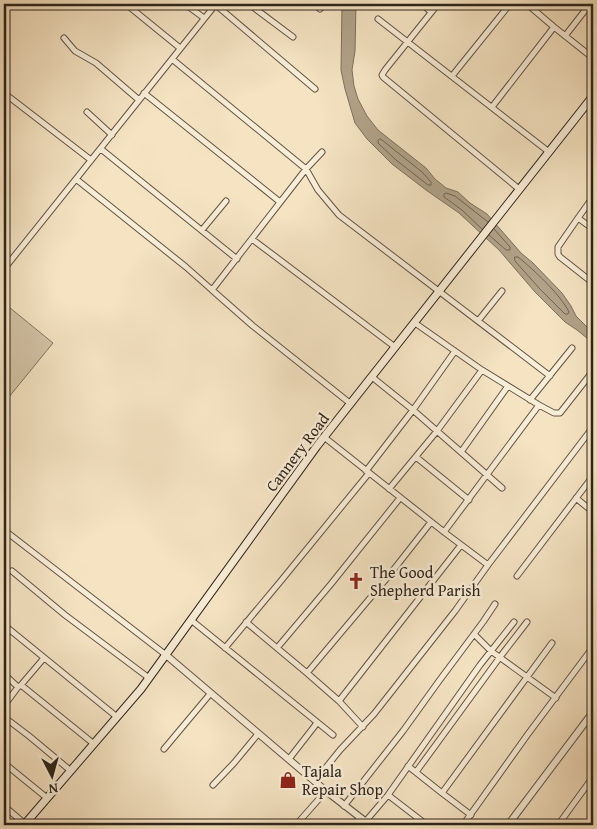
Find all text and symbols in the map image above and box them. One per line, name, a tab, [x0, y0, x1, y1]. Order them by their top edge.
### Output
street label: Cannery Road	[259, 407, 335, 496]
place label: The Good Shepherd Parish	[370, 560, 481, 602]
church icon: The Good Shepherd Parish	[346, 571, 366, 591]
north arrow	[28, 752, 78, 802]
place label: Tajala Repair Shop	[302, 759, 383, 801]
shop icon: Tajala Repair Shop	[278, 770, 298, 790]
text: N	[47, 778, 59, 799]

